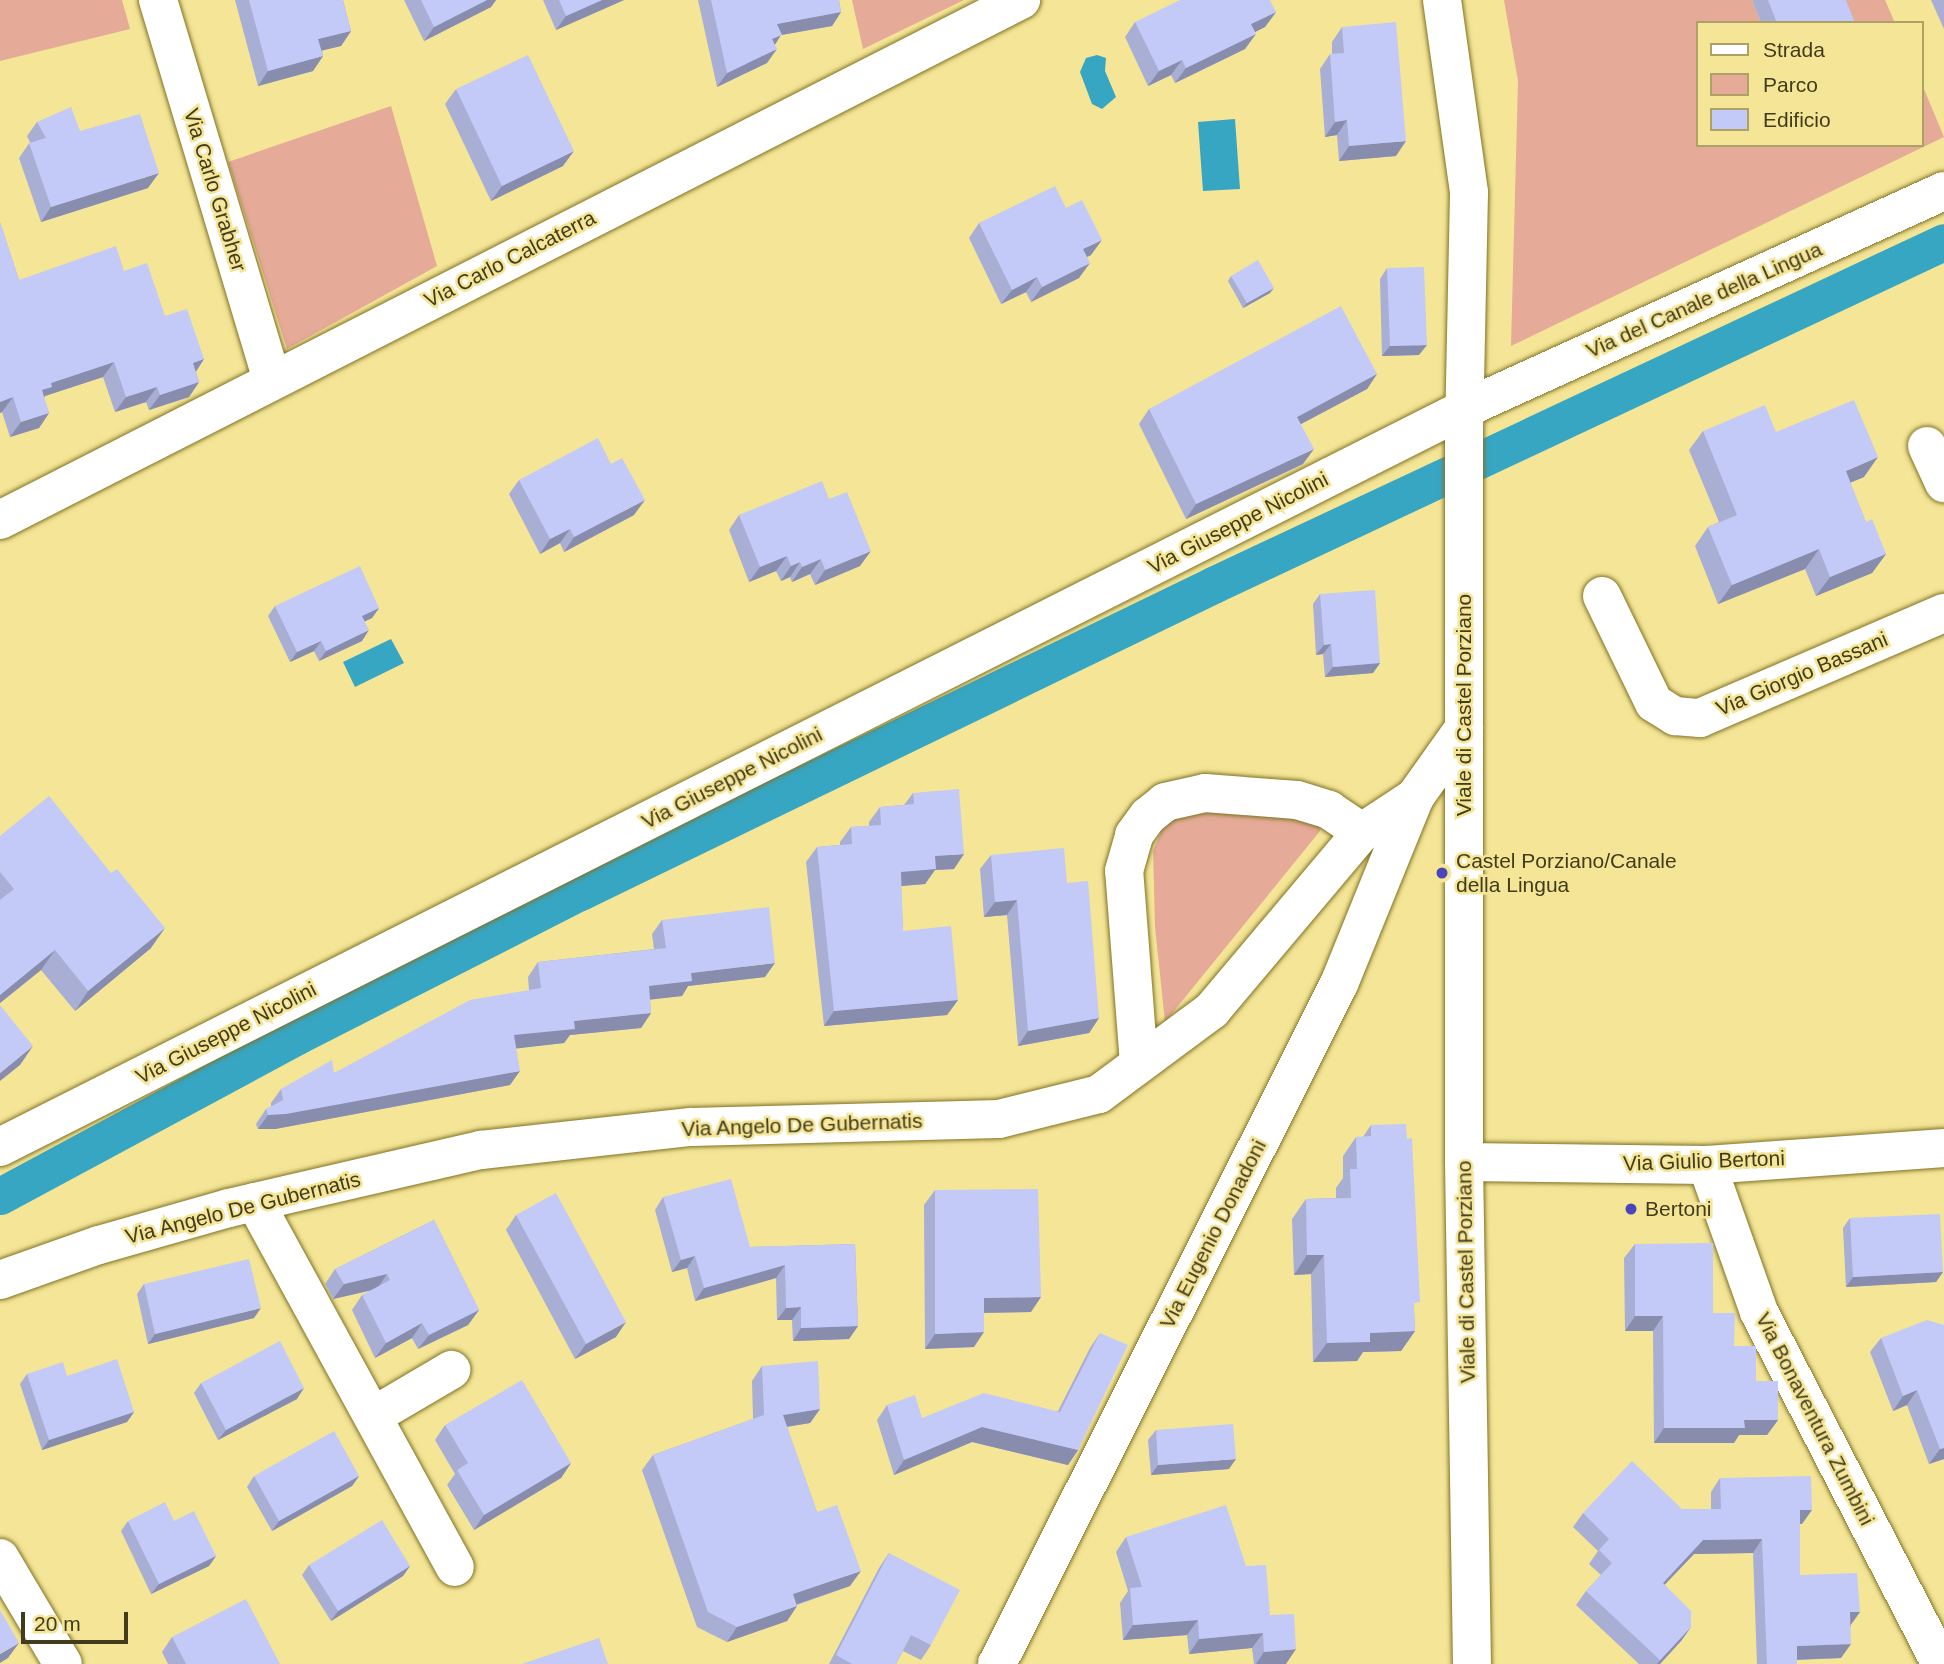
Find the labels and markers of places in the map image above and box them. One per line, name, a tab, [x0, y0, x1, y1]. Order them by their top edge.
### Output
place label: Castel Porziano/Canale della Lingua	[1456, 848, 1677, 898]
marker: Castel Porziano/Canale della Lingua	[1434, 865, 1450, 881]
place label: Bertoni	[1645, 1196, 1712, 1222]
marker: Bertoni	[1623, 1201, 1639, 1217]

